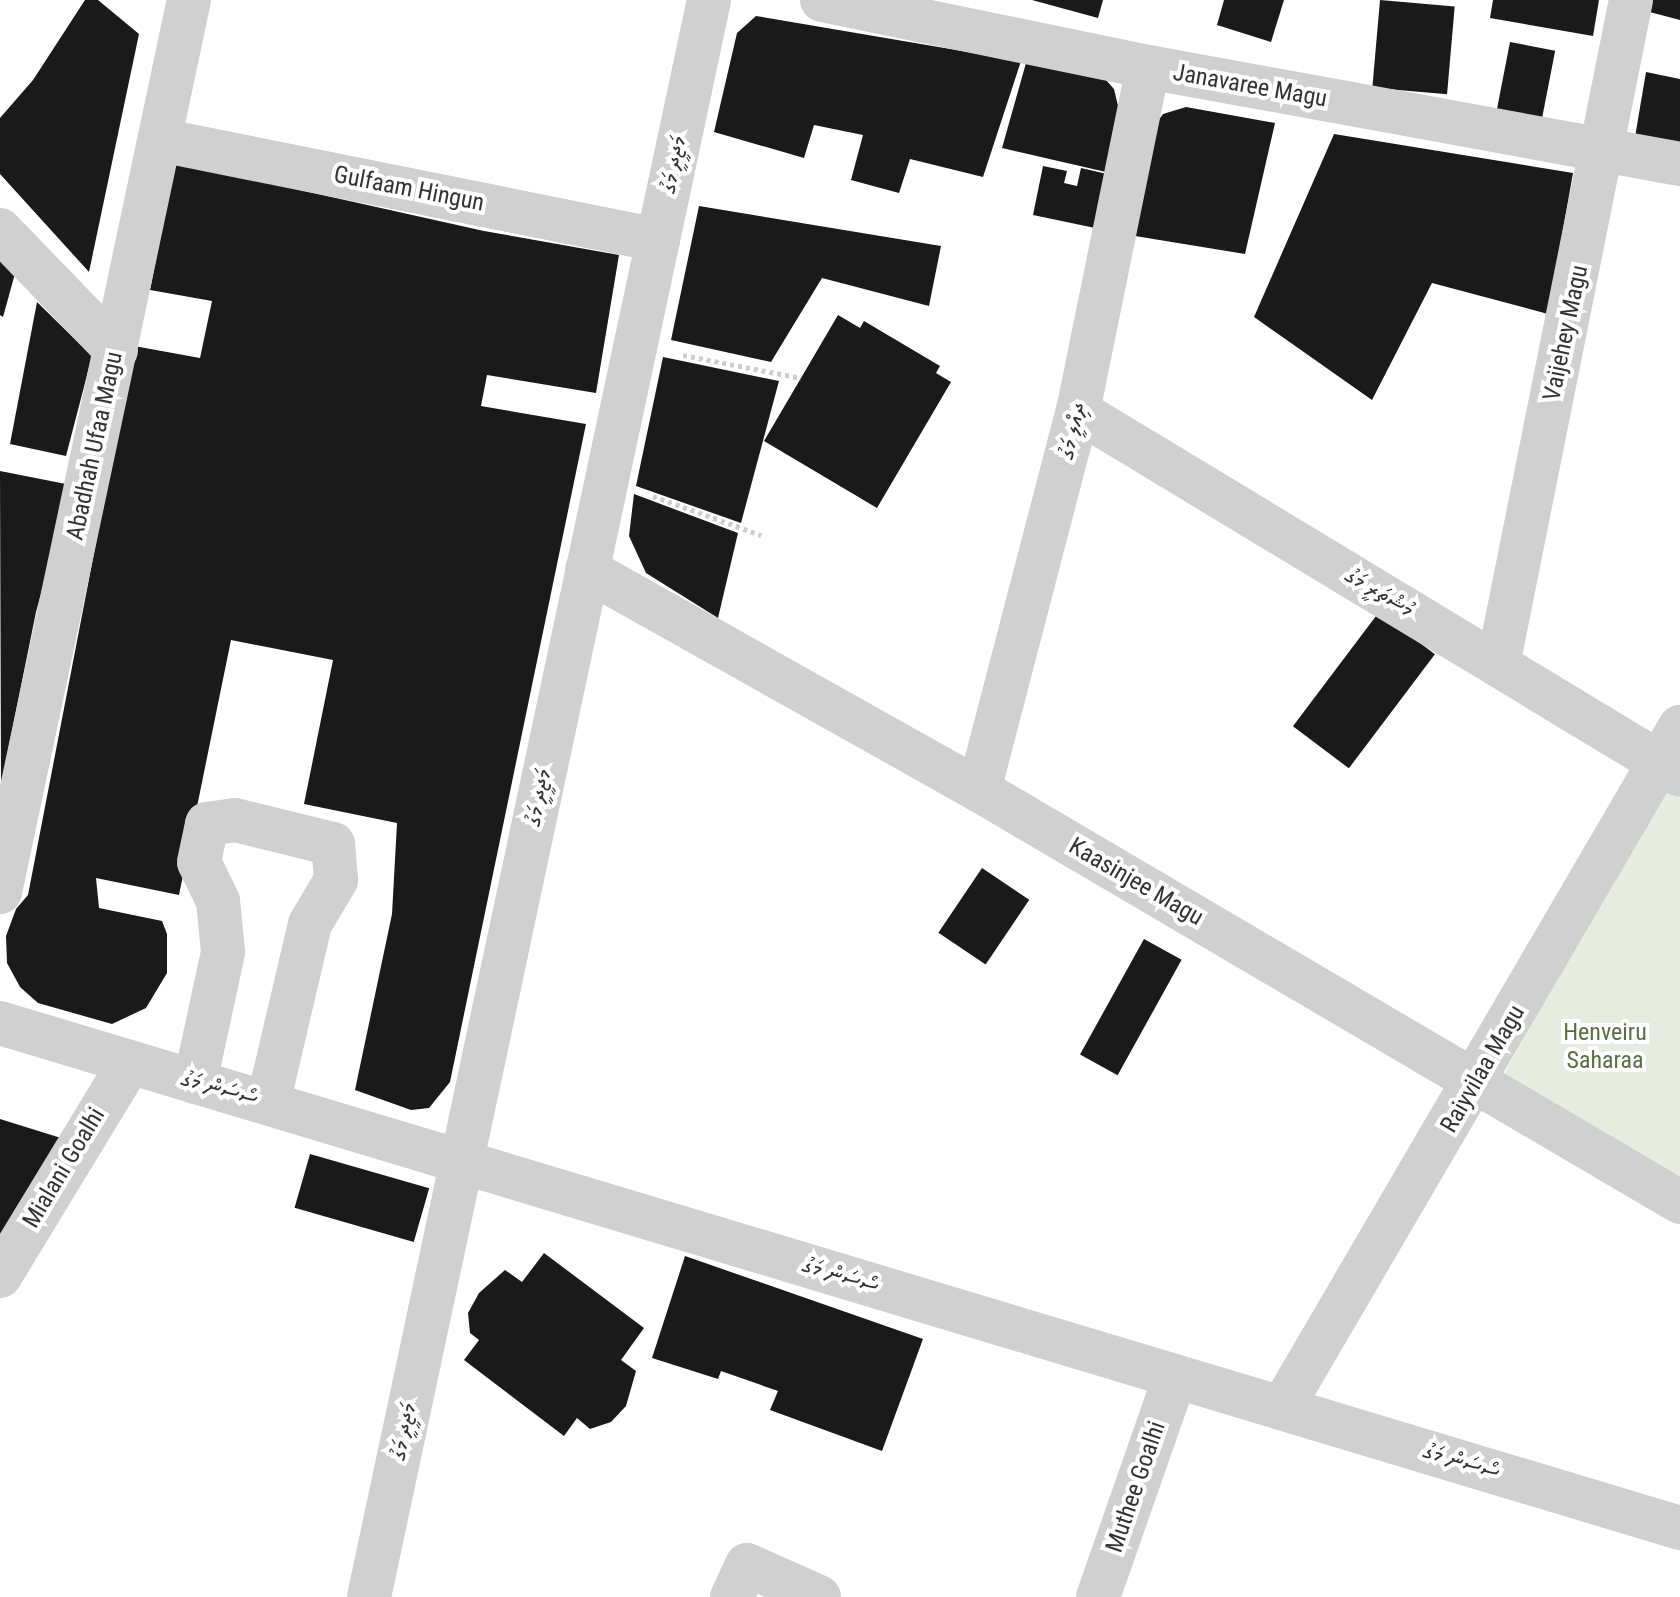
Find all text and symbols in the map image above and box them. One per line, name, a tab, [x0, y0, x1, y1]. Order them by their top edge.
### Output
street label: Janavaree Magu	[1171, 58, 1329, 114]
street label: މަޖީދީ މަގު	[654, 134, 694, 196]
street label: Gulfaam Hingun	[331, 160, 487, 218]
street label: Vaijehey Magu	[1538, 263, 1594, 403]
street label: Abadhah Ufaa Magu	[61, 349, 129, 543]
street label: ދިއްލީ މަގު	[1052, 400, 1094, 462]
street label: މުޝްތަރީ މަގު	[1340, 561, 1418, 625]
street label: މަޖީދީ މަގު	[519, 767, 559, 829]
street label: Kaasinjee Magu	[1064, 832, 1208, 932]
street label: Raiyvilaa Magu	[1435, 1000, 1531, 1138]
park label: Henveiru Saharaa	[1563, 1019, 1647, 1075]
street label: ސޯސަން މަގު	[178, 1064, 260, 1114]
street label: Mialani Goalhi	[17, 1103, 111, 1233]
street label: ސޯސަން މަގު	[799, 1251, 881, 1301]
street label: މަޖީދީ މަގު	[384, 1401, 424, 1463]
street label: Muthee Goalhi	[1100, 1418, 1172, 1556]
street label: ސޯސަން މަގު	[1420, 1437, 1502, 1487]

